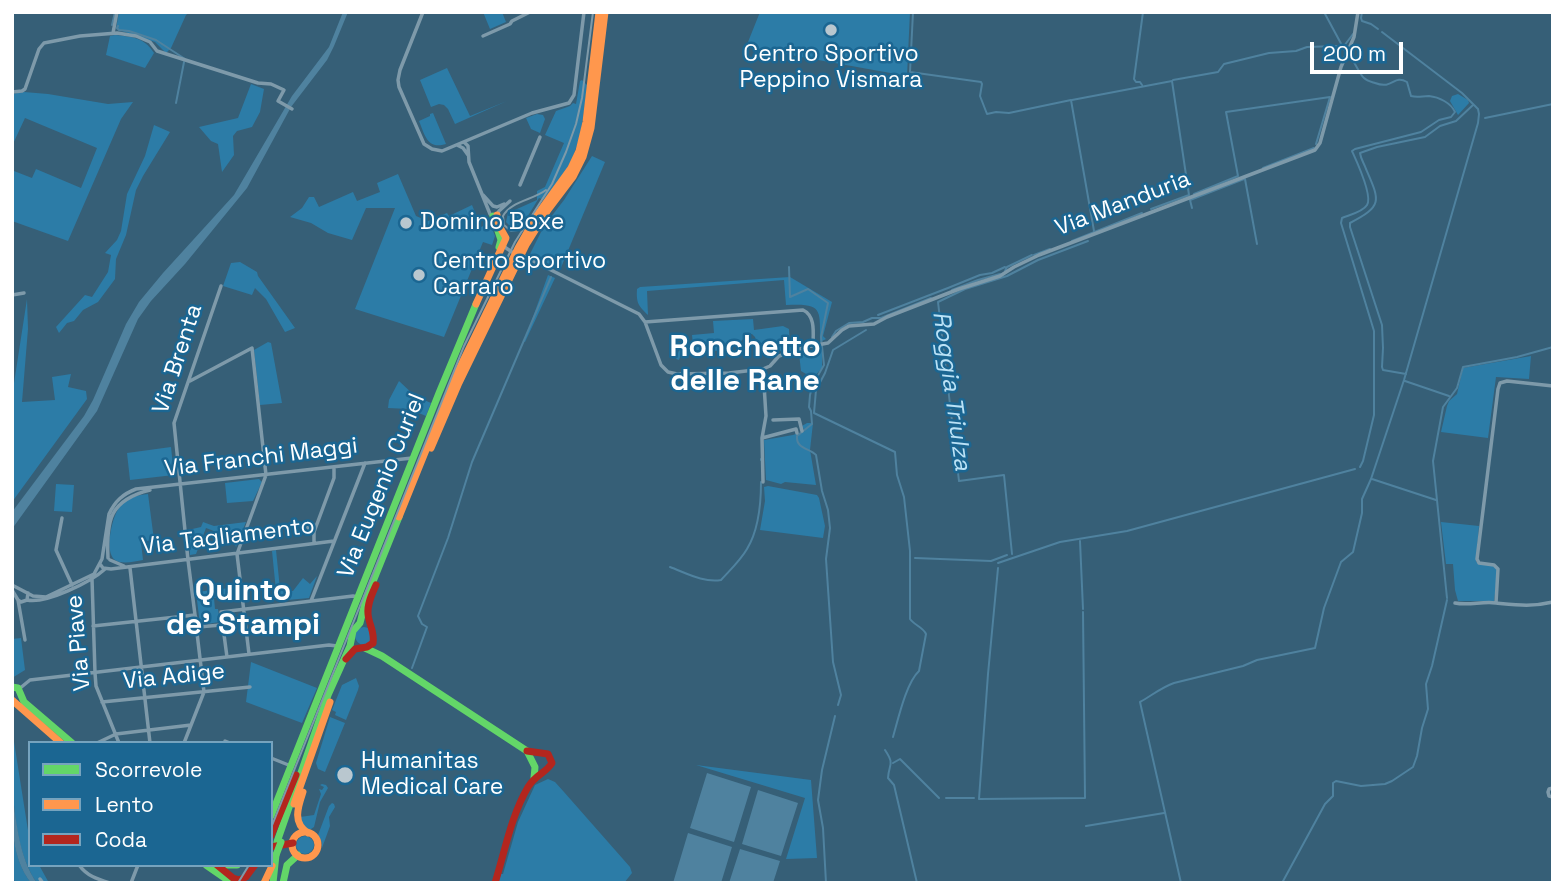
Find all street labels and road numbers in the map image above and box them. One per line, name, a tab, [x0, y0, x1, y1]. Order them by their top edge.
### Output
street label: Via Manduria	[1051, 166, 1195, 242]
street label: Via Brenta	[147, 301, 209, 417]
street label: Via Eugenio Curiel	[332, 390, 432, 582]
street label: Via Franchi Maggi	[163, 432, 359, 484]
street label: Via Tagliamento	[140, 513, 316, 561]
street label: Via Piave	[61, 594, 97, 692]
street label: Via Adige	[122, 658, 226, 696]

